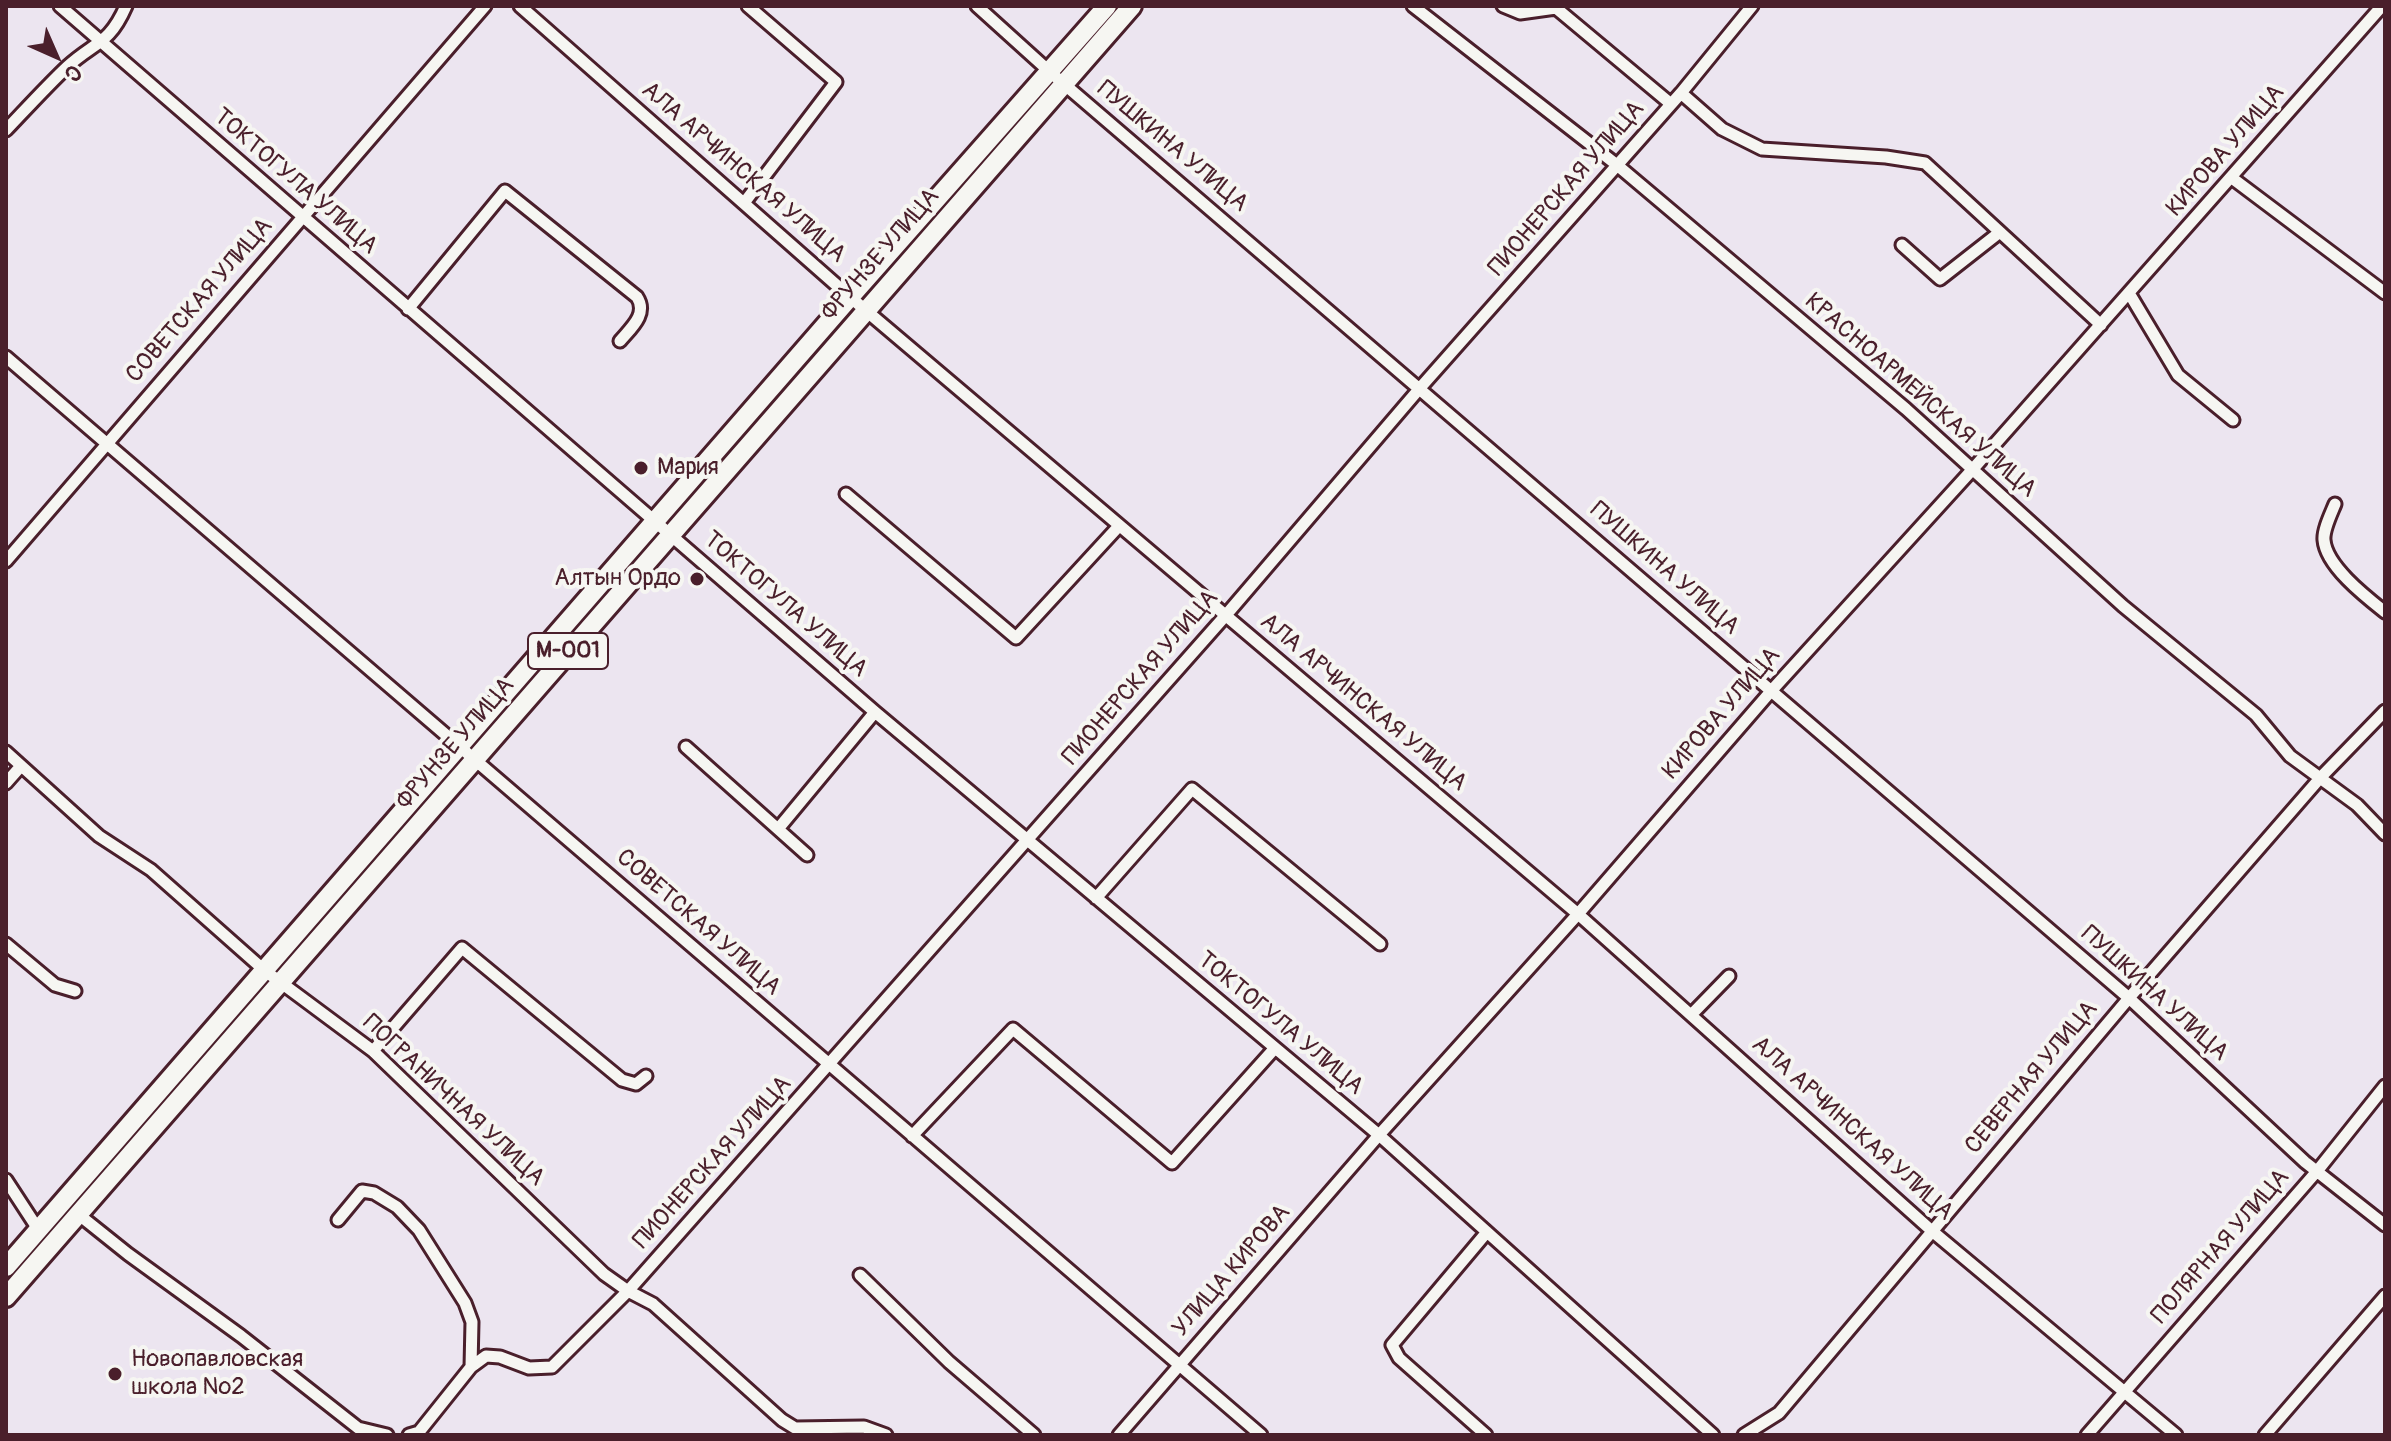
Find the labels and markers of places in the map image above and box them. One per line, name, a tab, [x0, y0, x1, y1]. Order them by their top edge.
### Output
place label: Мария	[657, 454, 719, 482]
marker: Мария	[632, 459, 650, 477]
place label: Алтын Ордо	[554, 565, 681, 593]
marker: Алтын Ордо	[688, 570, 706, 588]
place label: Новопавловская школа №2	[131, 1346, 303, 1402]
marker: Новопавловская школа №2	[106, 1365, 124, 1383]

